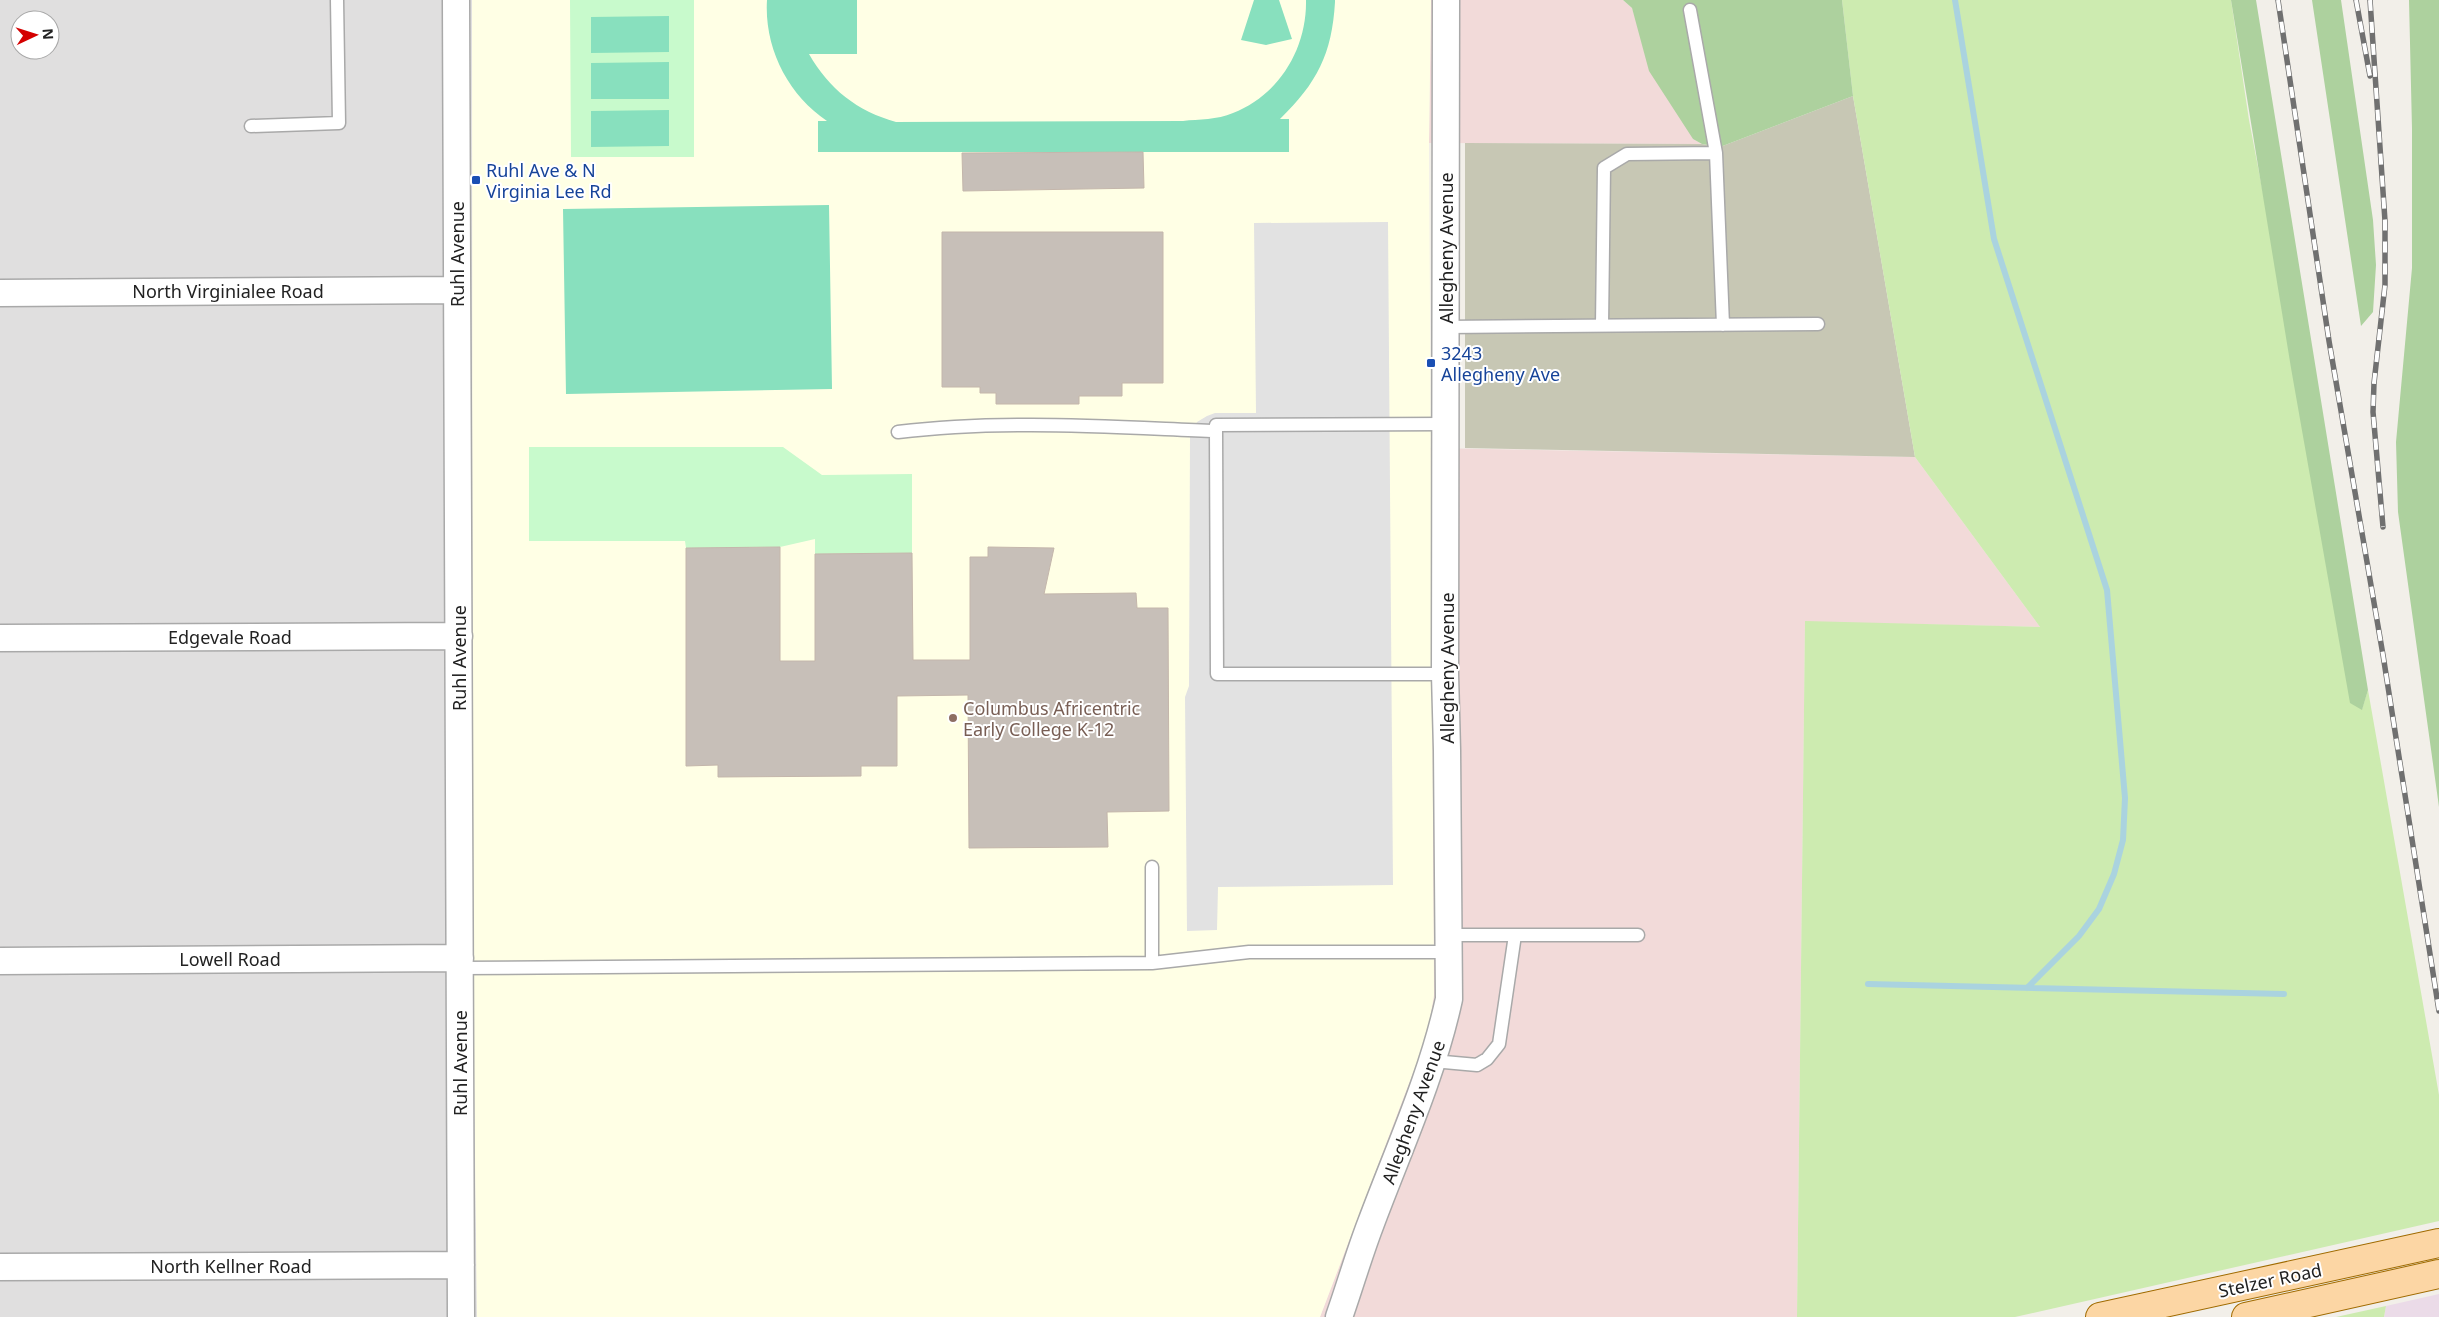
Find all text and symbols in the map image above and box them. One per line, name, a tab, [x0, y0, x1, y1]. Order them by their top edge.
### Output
north arrow	[10, 10, 60, 60]
text: N	[39, 28, 58, 40]
place label: Ruhl Ave & N Virginia Lee Rd	[486, 158, 612, 203]
street label: Allegheny Avenue	[1434, 172, 1458, 324]
marker: Ruhl Ave & N Virginia Lee Rd	[470, 174, 482, 186]
street label: Ruhl Avenue	[445, 201, 469, 307]
street label: North Virginialee Road	[132, 279, 324, 303]
place label: 3243 Allegheny Ave	[1441, 341, 1560, 386]
marker: 3243 Allegheny Ave	[1425, 357, 1437, 369]
street label: Allegheny Avenue	[1435, 592, 1459, 744]
street label: Ruhl Avenue	[447, 605, 471, 711]
street label: Edgevale Road	[168, 625, 292, 649]
place label: Columbus Africentric Early College K-12	[963, 696, 1141, 741]
marker: Columbus Africentric Early College K-12	[947, 712, 959, 724]
street label: Lowell Road	[179, 947, 281, 971]
street label: Ruhl Avenue	[448, 1010, 472, 1116]
street label: Allegheny Avenue	[1376, 1037, 1450, 1187]
street label: North Kellner Road	[150, 1254, 312, 1278]
street label: Stelzer Road	[2216, 1257, 2324, 1303]

